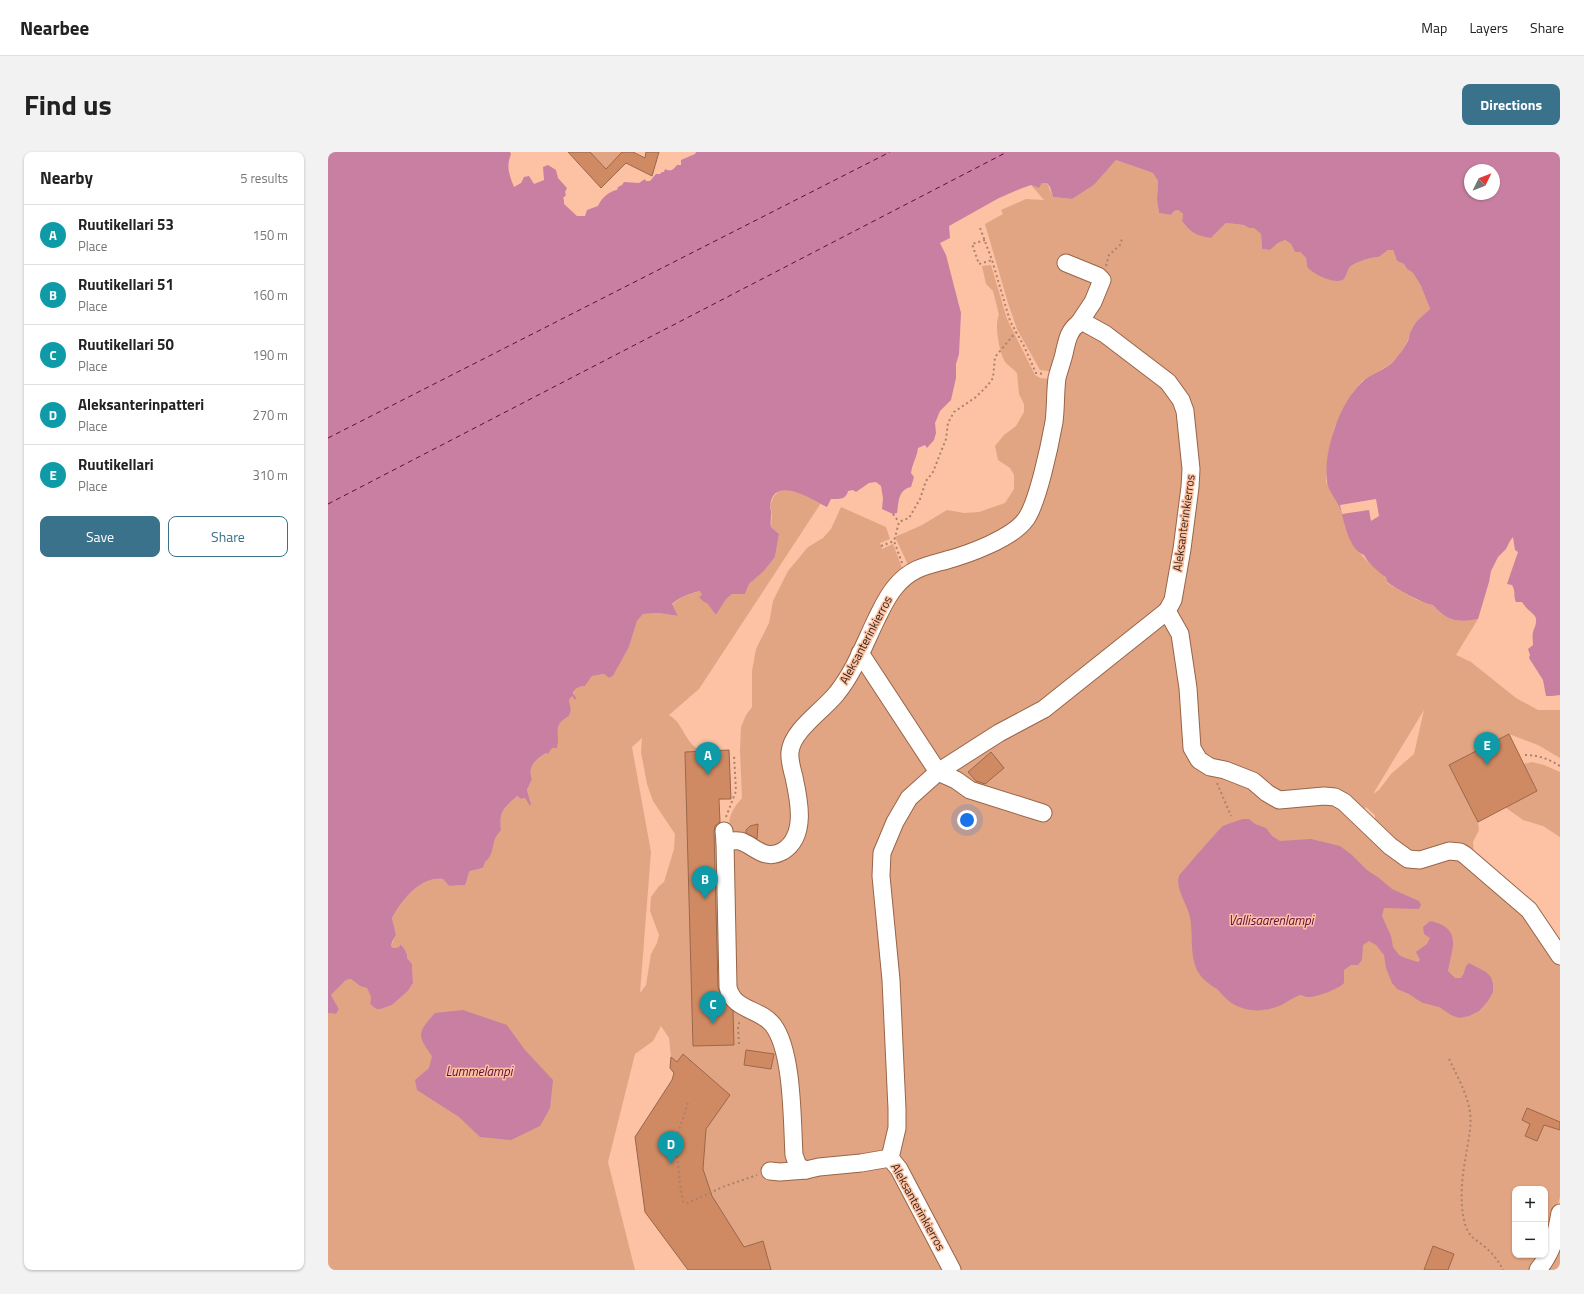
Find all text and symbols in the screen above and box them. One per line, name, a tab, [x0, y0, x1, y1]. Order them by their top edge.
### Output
text: Nearbee	[20, 13, 89, 42]
text: Map	[1421, 17, 1447, 38]
text: Layers	[1469, 17, 1508, 38]
text: Share	[1530, 17, 1564, 38]
text: Find us	[24, 83, 112, 126]
button: Directions	[1462, 84, 1560, 125]
north arrow	[1464, 164, 1500, 200]
text: Nearby	[40, 165, 93, 191]
text: 5 results	[240, 168, 288, 188]
text: Ruutikellari 53	[78, 213, 174, 236]
text: A	[49, 225, 57, 245]
text: 150 m	[252, 225, 288, 245]
text: Place	[78, 236, 107, 256]
text: Ruutikellari 51	[78, 273, 174, 296]
text: B	[49, 285, 57, 305]
text: 160 m	[252, 285, 288, 305]
text: Place	[78, 296, 107, 316]
text: Ruutikellari 50	[78, 333, 174, 356]
text: C	[49, 345, 57, 365]
text: 190 m	[252, 345, 288, 365]
text: Place	[78, 356, 107, 376]
text: Aleksanterinpatteri	[78, 393, 204, 416]
text: D	[49, 405, 57, 425]
text: 270 m	[252, 405, 288, 425]
text: Place	[78, 416, 107, 436]
text: Ruutikellari	[78, 453, 154, 476]
text: E	[49, 465, 57, 485]
text: 310 m	[252, 465, 288, 485]
street label: Aleksanterinkierros	[1167, 473, 1200, 573]
text: Place	[78, 476, 107, 496]
button: Save	[40, 516, 160, 557]
button: Share	[168, 516, 288, 557]
street label: Aleksanterinkierros	[834, 592, 897, 687]
pin: E	[1474, 732, 1500, 765]
pin: A	[695, 742, 721, 775]
your location	[957, 810, 977, 830]
pin: B	[692, 866, 718, 899]
water label: Vallisaarenlampi	[1229, 910, 1315, 930]
pin: C	[700, 991, 726, 1024]
water label: Lummelampi	[446, 1061, 514, 1081]
pin: D	[658, 1131, 684, 1164]
street label: Aleksanterinkierros	[886, 1159, 951, 1254]
map controls	[1512, 1186, 1548, 1258]
button: +	[1512, 1186, 1548, 1222]
button: −	[1512, 1222, 1548, 1258]

